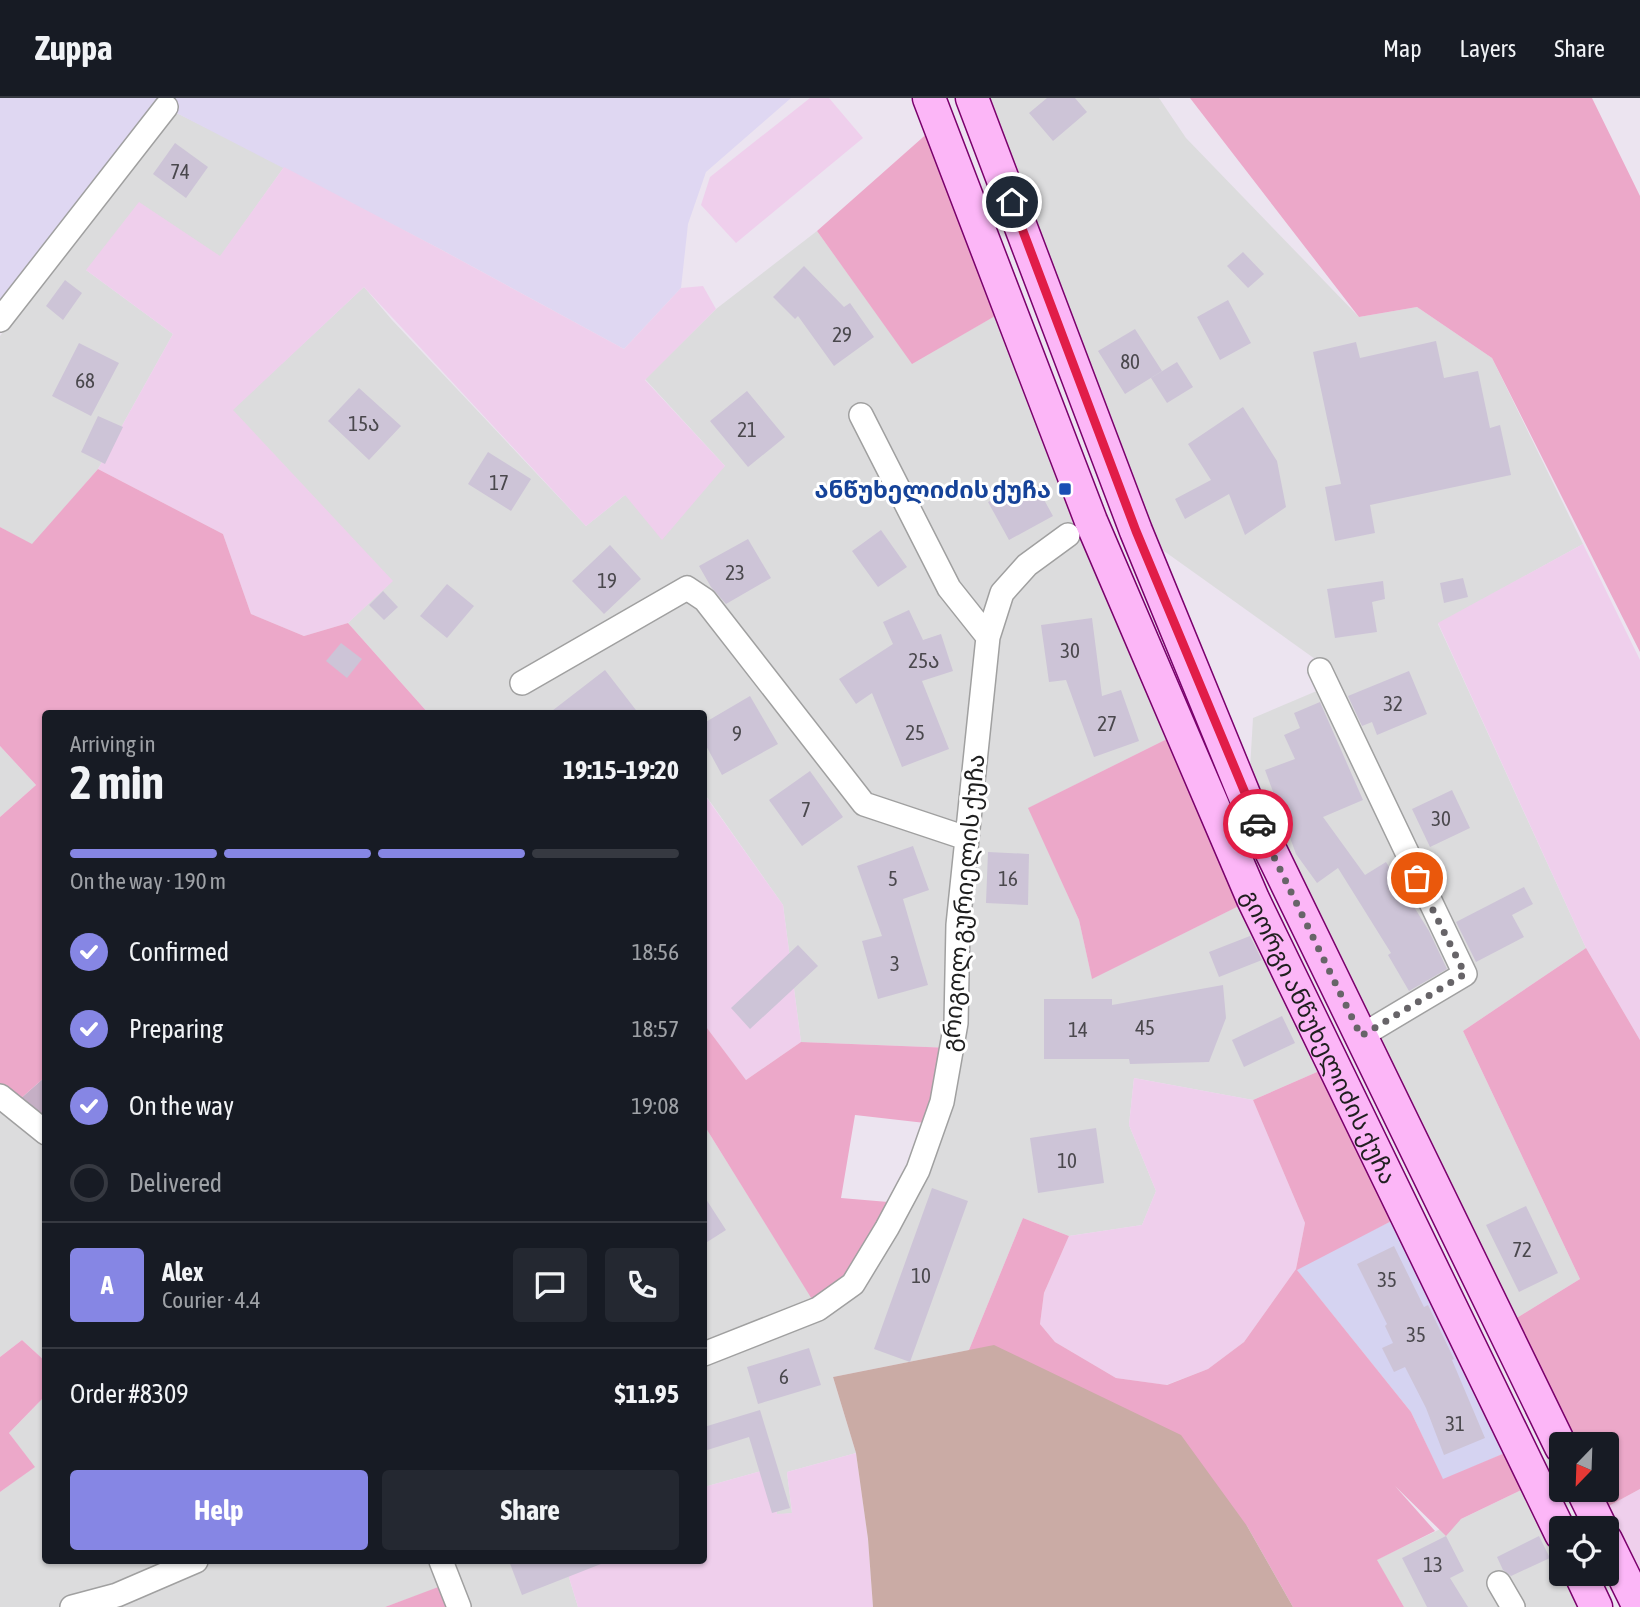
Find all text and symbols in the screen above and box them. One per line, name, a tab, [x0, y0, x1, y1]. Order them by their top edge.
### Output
text: Zuppa	[35, 29, 112, 67]
text: Map	[1383, 35, 1422, 62]
text: Layers	[1460, 35, 1516, 62]
text: Share	[1554, 35, 1605, 62]
house number: 74	[170, 159, 190, 183]
pin	[982, 172, 1042, 232]
icon: home	[993, 183, 1031, 221]
house number: 29	[832, 322, 852, 346]
house number: 80	[1120, 349, 1140, 373]
house number: 68	[75, 368, 95, 392]
house number: 15ა	[348, 411, 380, 435]
house number: 21	[737, 417, 757, 441]
house number: 17	[489, 470, 509, 494]
place label: ანწუხელიძის ქუჩა	[814, 476, 1051, 504]
marker: ანწუხელიძის ქუჩა	[1057, 481, 1073, 497]
house number: 23	[725, 560, 745, 584]
house number: 19	[597, 568, 617, 592]
house number: 30	[1060, 638, 1080, 662]
house number: 25ა	[908, 648, 940, 672]
house number: 32	[1383, 691, 1403, 715]
house number: 27	[1097, 711, 1117, 735]
house number: 25	[905, 720, 925, 744]
house number: 9	[732, 721, 742, 745]
text: Arriving in	[70, 731, 156, 757]
street label: გრიგოლ გურიელის ქუჩა	[937, 753, 990, 1053]
text: 19:15–19:20	[563, 755, 679, 785]
text: 2 min	[70, 756, 164, 809]
courier	[1223, 789, 1293, 859]
house number: 7	[801, 797, 811, 821]
icon: car	[1239, 805, 1277, 843]
house number: 30	[1431, 806, 1451, 830]
pin	[1387, 848, 1447, 908]
icon: bag	[1398, 859, 1436, 897]
house number: 5	[888, 866, 898, 890]
house number: 16	[998, 866, 1018, 890]
text: On the way · 190 m	[70, 868, 226, 894]
street label: გიორგი ანწუხელიძის ქუჩა	[1236, 885, 1402, 1188]
icon: check	[70, 933, 108, 971]
text: Confirmed	[129, 937, 229, 967]
text: 18:56	[632, 939, 679, 965]
house number: 3	[890, 951, 900, 975]
icon: check	[70, 1010, 108, 1048]
text: Preparing	[129, 1014, 223, 1044]
house number: 45	[1135, 1015, 1155, 1039]
text: 18:57	[632, 1016, 679, 1042]
house number: 14	[1068, 1017, 1088, 1041]
icon: check	[70, 1087, 108, 1125]
text: On the way	[129, 1091, 234, 1121]
text: 19:08	[631, 1093, 679, 1119]
house number: 10	[1057, 1148, 1077, 1172]
text: Delivered	[129, 1168, 222, 1198]
house number: 72	[1512, 1237, 1532, 1261]
button: chat	[513, 1248, 587, 1322]
button: phone	[605, 1248, 679, 1322]
text: Alex	[162, 1257, 203, 1287]
house number: 10	[911, 1263, 931, 1287]
house number: 35	[1377, 1267, 1397, 1291]
text: A	[101, 1270, 113, 1300]
text: Courier · 4.4	[162, 1287, 261, 1313]
house number: 35	[1406, 1322, 1426, 1346]
house number: 6	[779, 1364, 789, 1388]
text: Order #8309	[70, 1379, 189, 1409]
text: $11.95	[615, 1379, 679, 1409]
house number: 31	[1445, 1411, 1465, 1435]
north arrow	[1549, 1432, 1619, 1502]
map controls	[1549, 1432, 1619, 1586]
button: Help	[70, 1470, 368, 1550]
button: Share	[382, 1470, 679, 1550]
button: locate	[1549, 1516, 1619, 1586]
house number: 13	[1423, 1552, 1443, 1576]

